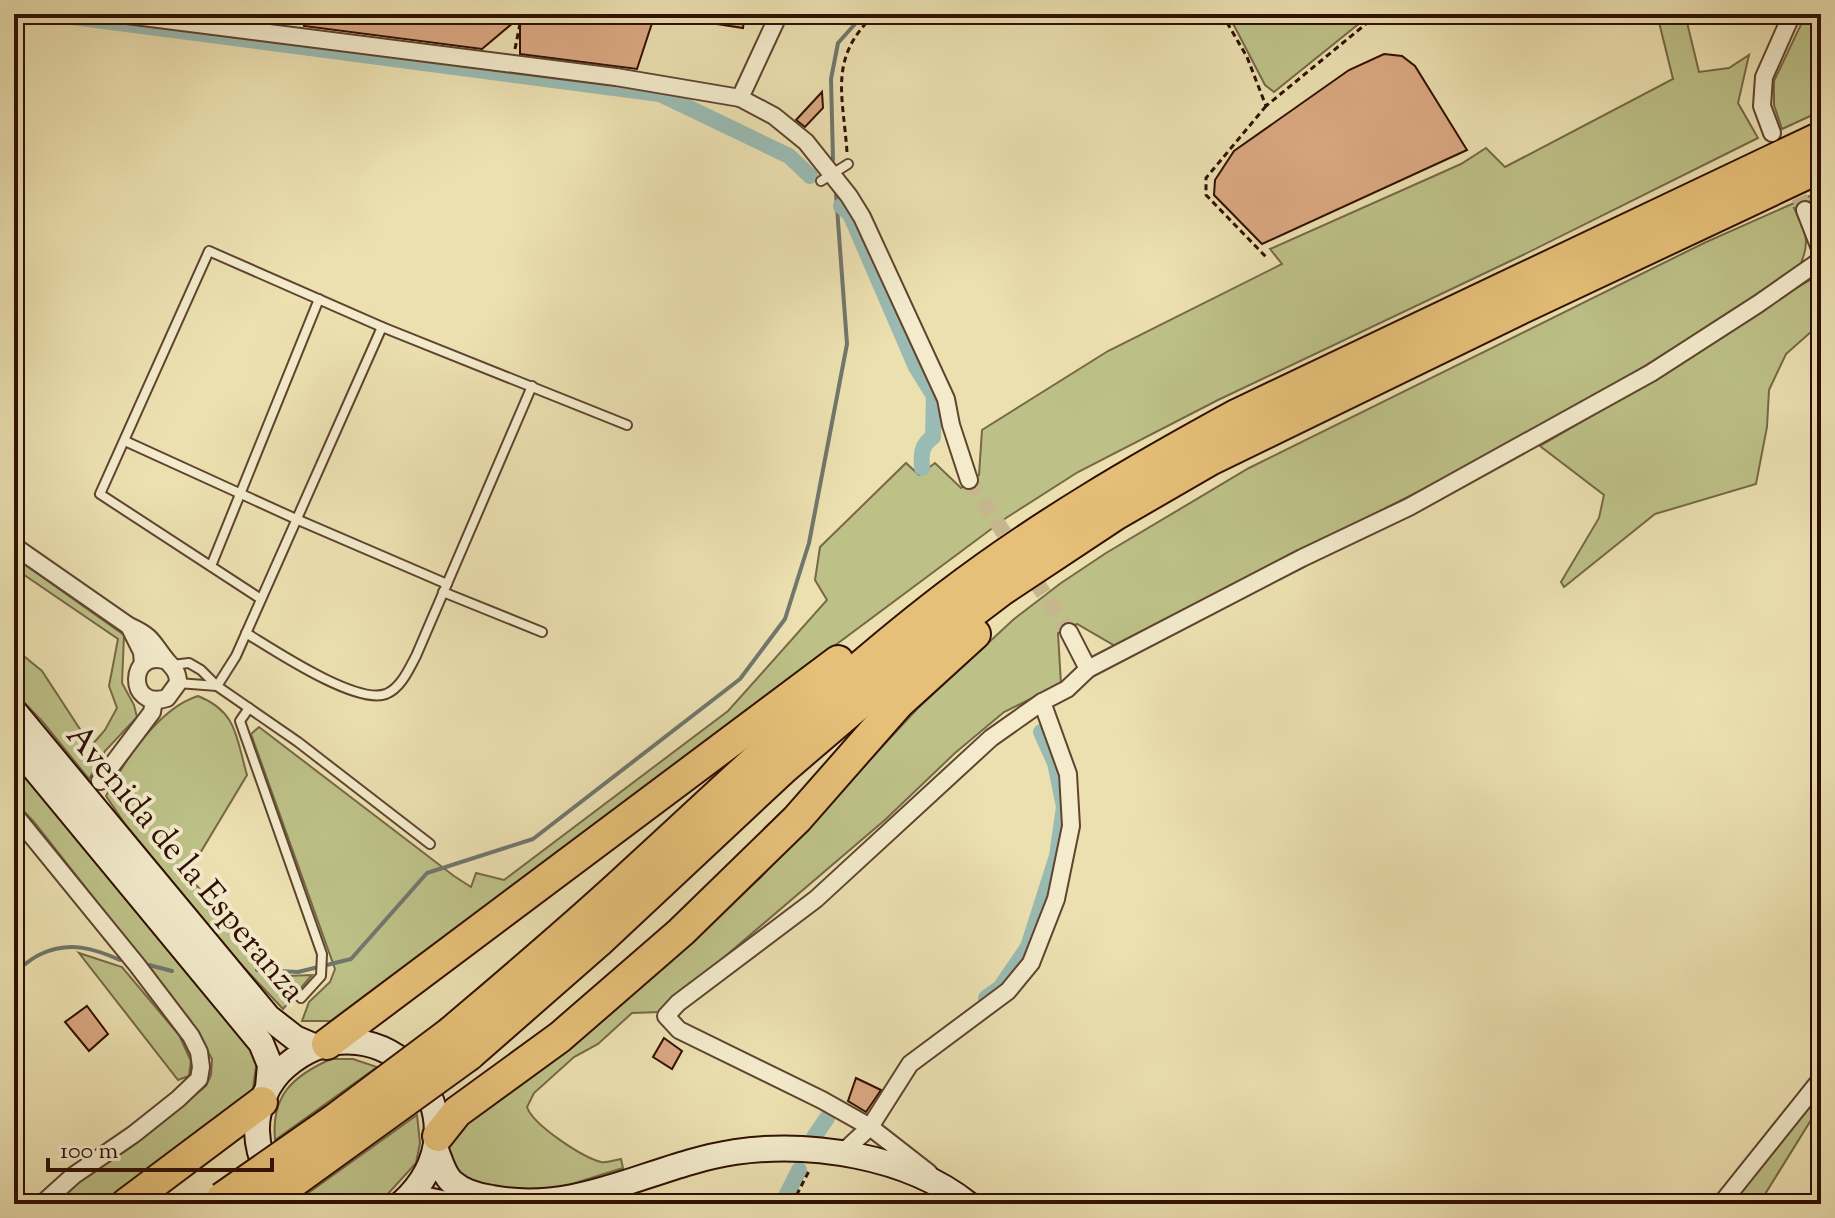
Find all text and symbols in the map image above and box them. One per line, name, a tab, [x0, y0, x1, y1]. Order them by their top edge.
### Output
street label: Avenida de la Esperanza	[53, 714, 316, 1014]
scale bar	[48, 1122, 272, 1172]
text: 100 m	[60, 1135, 118, 1169]

